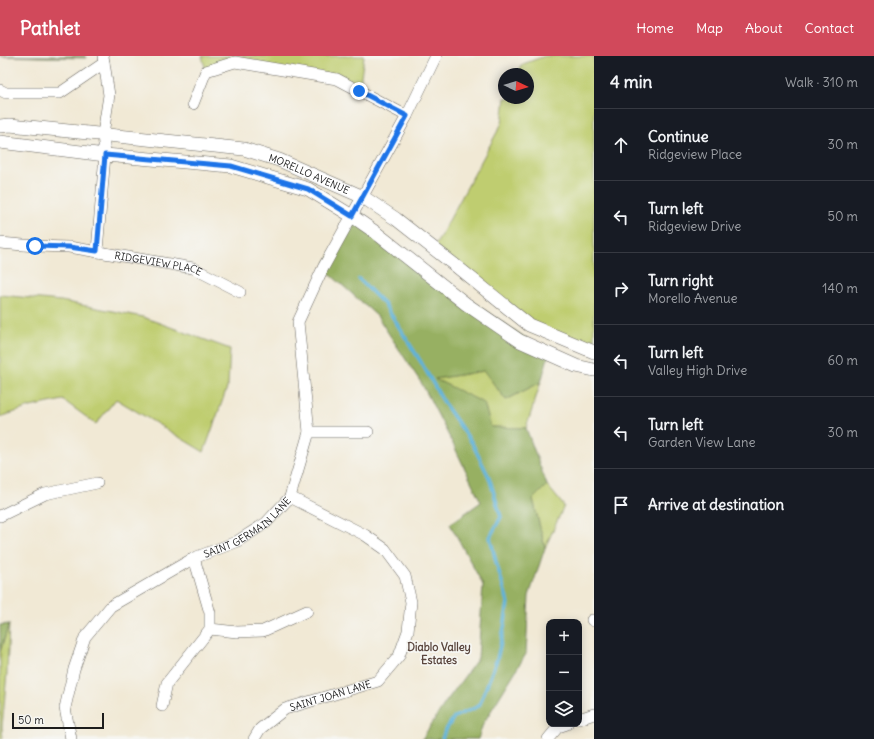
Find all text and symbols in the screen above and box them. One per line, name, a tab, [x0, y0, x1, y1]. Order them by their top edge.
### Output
text: Pathlet	[20, 16, 80, 40]
text: Home	[636, 19, 674, 37]
text: Map	[696, 19, 723, 37]
text: About	[745, 19, 783, 37]
text: Contact	[805, 19, 854, 37]
north arrow	[498, 68, 534, 104]
text: 4 min	[610, 71, 652, 93]
text: Walk · 310 m	[785, 74, 858, 91]
route end	[350, 82, 368, 100]
text: Continue	[648, 127, 709, 146]
icon: ahead	[610, 134, 632, 156]
text: 30 m	[828, 136, 858, 153]
text: Ridgeview Place	[648, 146, 742, 163]
street label: MORELLO AVENUE	[267, 151, 351, 197]
text: Turn left	[648, 199, 703, 218]
icon: left	[610, 206, 632, 228]
text: 50 m	[827, 208, 858, 225]
text: Ridgeview Drive	[648, 218, 741, 235]
route start	[26, 237, 44, 255]
street label: RIDGEVIEW PLACE	[113, 249, 204, 279]
text: Turn right	[648, 271, 713, 290]
icon: right	[610, 278, 632, 300]
text: 140 m	[822, 280, 858, 297]
text: Morello Avenue	[648, 290, 737, 307]
text: Turn left	[648, 343, 703, 362]
icon: left	[610, 350, 632, 372]
text: 60 m	[827, 352, 858, 369]
text: Valley High Drive	[648, 362, 747, 379]
text: Turn left	[648, 415, 703, 434]
icon: left	[610, 422, 632, 444]
text: 30 m	[828, 424, 858, 441]
text: Garden View Lane	[648, 434, 755, 451]
street label: SAINT GERMAIN LANE	[202, 494, 294, 561]
icon: arrive	[610, 494, 632, 516]
text: Arrive at destination	[648, 495, 784, 514]
map controls	[546, 619, 582, 727]
button: +	[546, 619, 582, 655]
district label: Diablo Valley Estates	[407, 640, 471, 667]
button: −	[546, 655, 582, 691]
street label: SAINT JOAN LANE	[288, 677, 373, 714]
button: layers	[546, 691, 582, 727]
scale bar	[12, 711, 104, 730]
text: 50 m	[18, 713, 44, 727]

